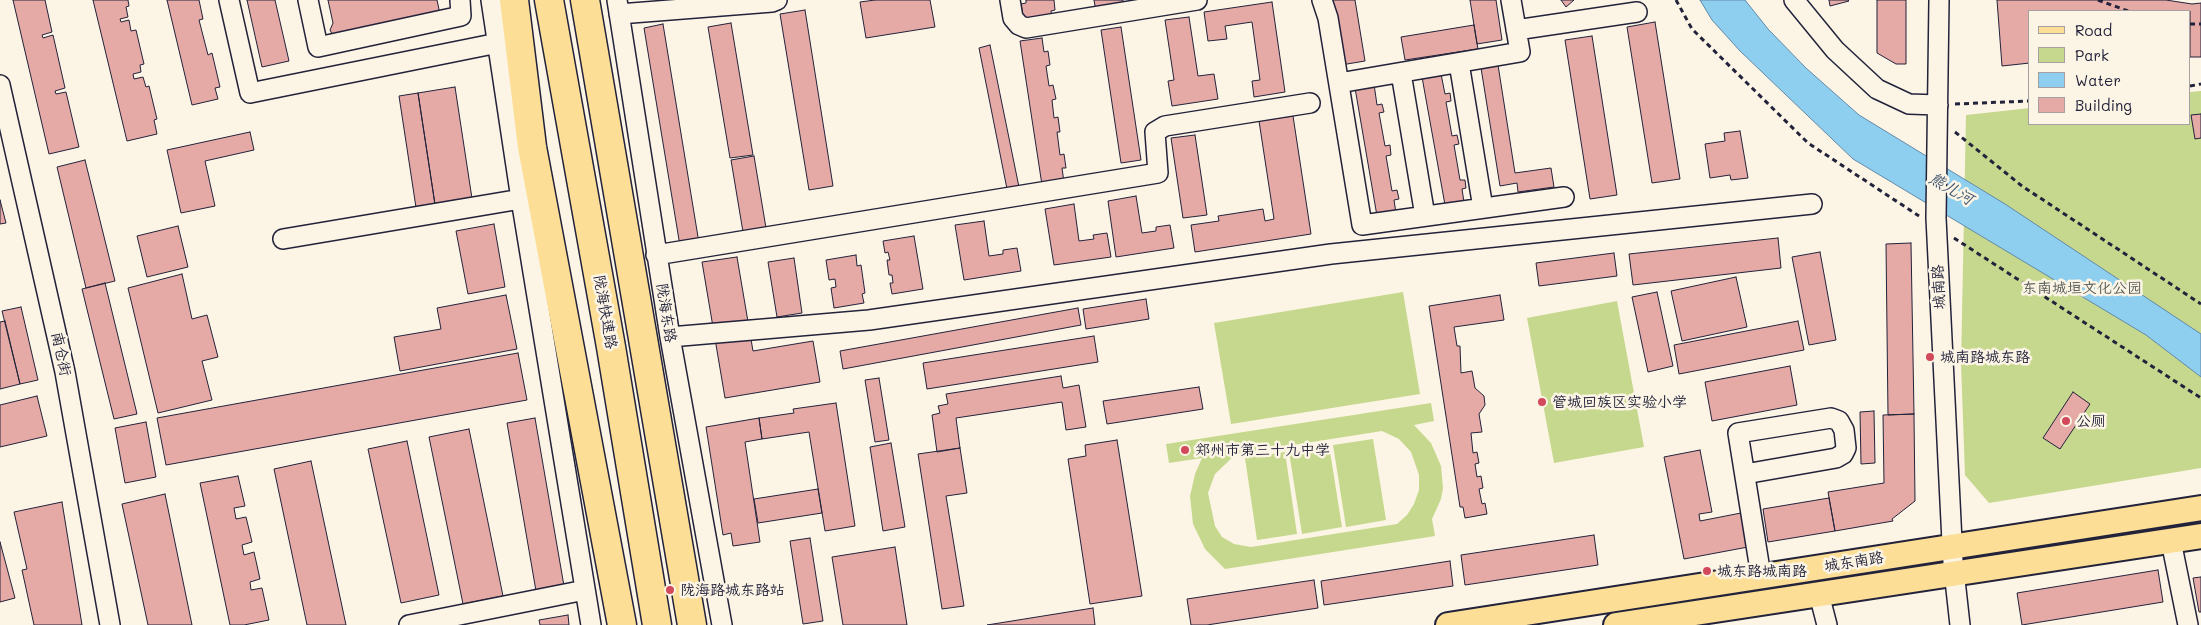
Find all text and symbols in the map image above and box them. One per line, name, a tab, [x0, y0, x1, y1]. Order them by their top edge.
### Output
legend	[2028, 10, 2191, 125]
text: Road	[2075, 20, 2112, 40]
text: Park	[2075, 45, 2109, 65]
text: Water	[2075, 70, 2121, 90]
text: Building	[2075, 95, 2132, 115]
water label: 熊儿河	[1925, 169, 1977, 209]
street label: 城南路	[1929, 264, 1949, 310]
street label: 陇海快速路	[590, 274, 620, 350]
park label: 东南城垣文化公园	[2022, 279, 2142, 297]
street label: 陇海东路	[652, 282, 680, 344]
street label: 南仓街	[48, 330, 74, 378]
place label: 城南路城东路	[1940, 348, 2030, 366]
marker: 城南路城东路	[1924, 351, 1936, 363]
place label: 管城回族区实验小学	[1552, 393, 1687, 411]
marker: 管城回族区实验小学	[1536, 396, 1548, 408]
place label: 公厕	[2076, 412, 2106, 430]
marker: 公厕	[2060, 415, 2072, 427]
place label: 郑州市第三十九中学	[1195, 441, 1330, 459]
marker: 郑州市第三十九中学	[1179, 444, 1191, 456]
street label: 城东南路	[1823, 548, 1885, 576]
place label: 城东路城南路	[1717, 562, 1807, 580]
marker: 城东路城南路	[1701, 565, 1713, 577]
place label: 陇海路城东路站	[680, 581, 785, 599]
marker: 陇海路城东路站	[664, 584, 676, 596]

